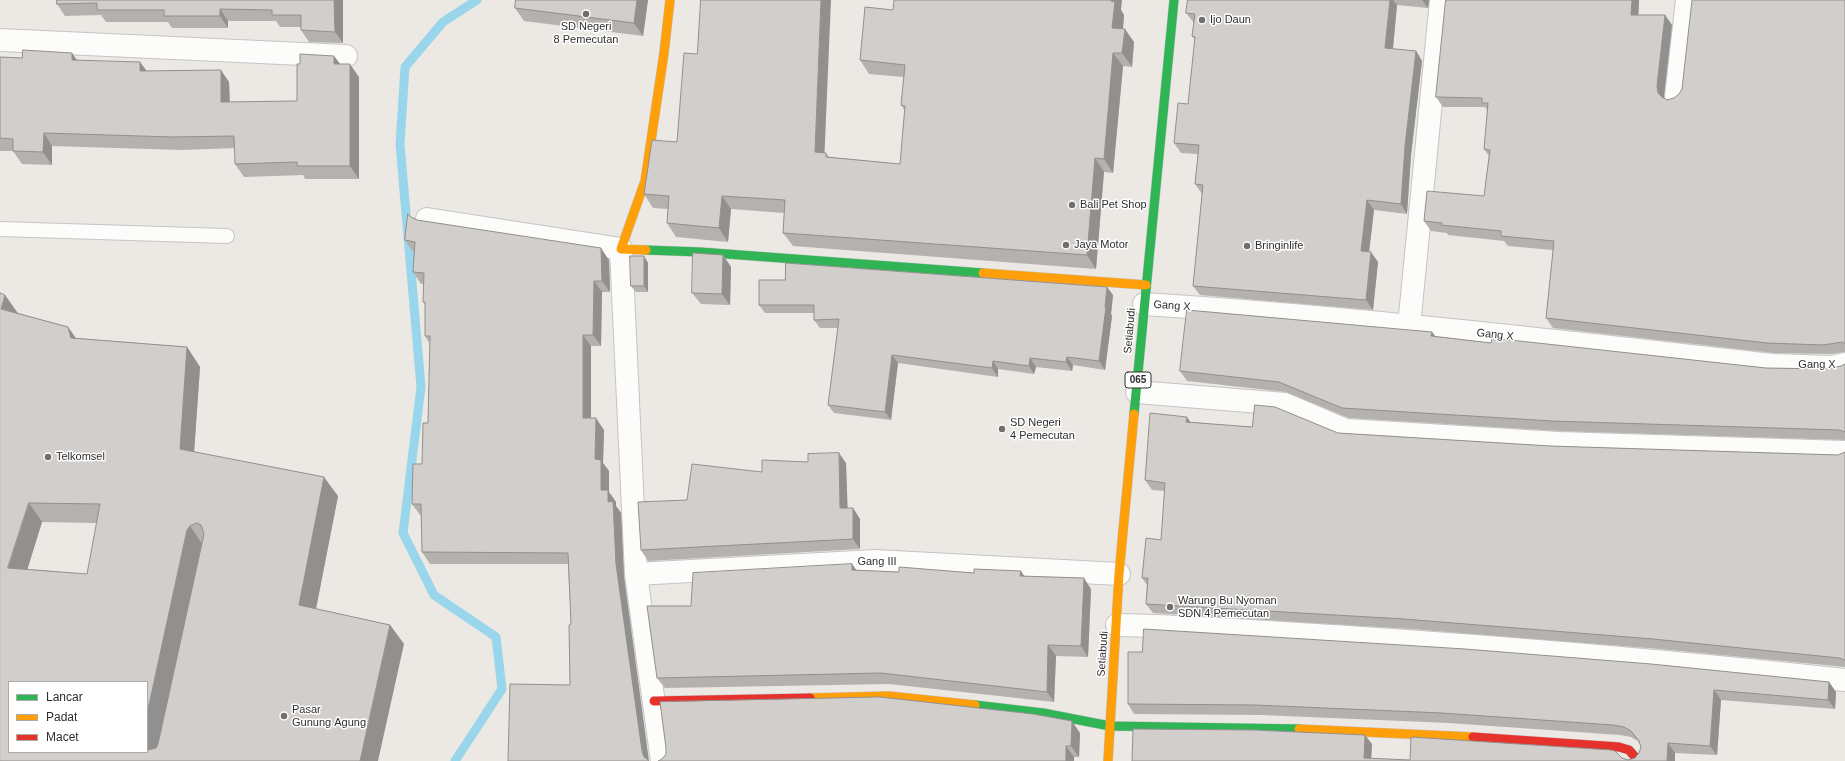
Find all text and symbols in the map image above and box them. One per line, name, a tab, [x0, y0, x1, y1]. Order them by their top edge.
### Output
marker: SD Negeri 8 Pemecutan	[581, 9, 591, 19]
place label: Ijo Daun	[1210, 13, 1251, 27]
marker: Ijo Daun	[1197, 15, 1207, 25]
place label: SD Negeri 8 Pemecutan	[554, 20, 618, 46]
place label: Bali Pet Shop	[1080, 198, 1147, 212]
marker: Bali Pet Shop	[1067, 200, 1077, 210]
place label: Jaya Motor	[1074, 238, 1128, 252]
place label: Bringinlife	[1255, 239, 1303, 253]
marker: Jaya Motor	[1061, 240, 1071, 250]
marker: Bringinlife	[1242, 241, 1252, 251]
street label: Gang X	[1153, 298, 1191, 314]
street label: Setiabudi	[1121, 308, 1139, 354]
street label: Gang X	[1476, 326, 1514, 344]
street label: Gang X	[1798, 358, 1836, 372]
road number: 065	[1125, 372, 1151, 388]
place label: SD Negeri 4 Pemecutan	[1010, 416, 1075, 442]
marker: SD Negeri 4 Pemecutan	[997, 424, 1007, 434]
place label: Telkomsel	[56, 450, 105, 464]
marker: Telkomsel	[43, 452, 53, 462]
street label: Gang III	[857, 555, 897, 569]
place label: Warung Bu Nyoman SDN 4 Pemecutan	[1178, 594, 1277, 620]
marker: Warung Bu Nyoman SDN 4 Pemecutan	[1165, 602, 1175, 612]
street label: Setiabudi	[1095, 631, 1111, 677]
legend	[8, 681, 148, 753]
text: Lancar	[46, 690, 83, 704]
place label: Pasar Gunung Agung	[292, 703, 366, 729]
text: Padat	[46, 710, 77, 724]
marker: Pasar Gunung Agung	[279, 711, 289, 721]
text: Macet	[46, 730, 79, 744]

